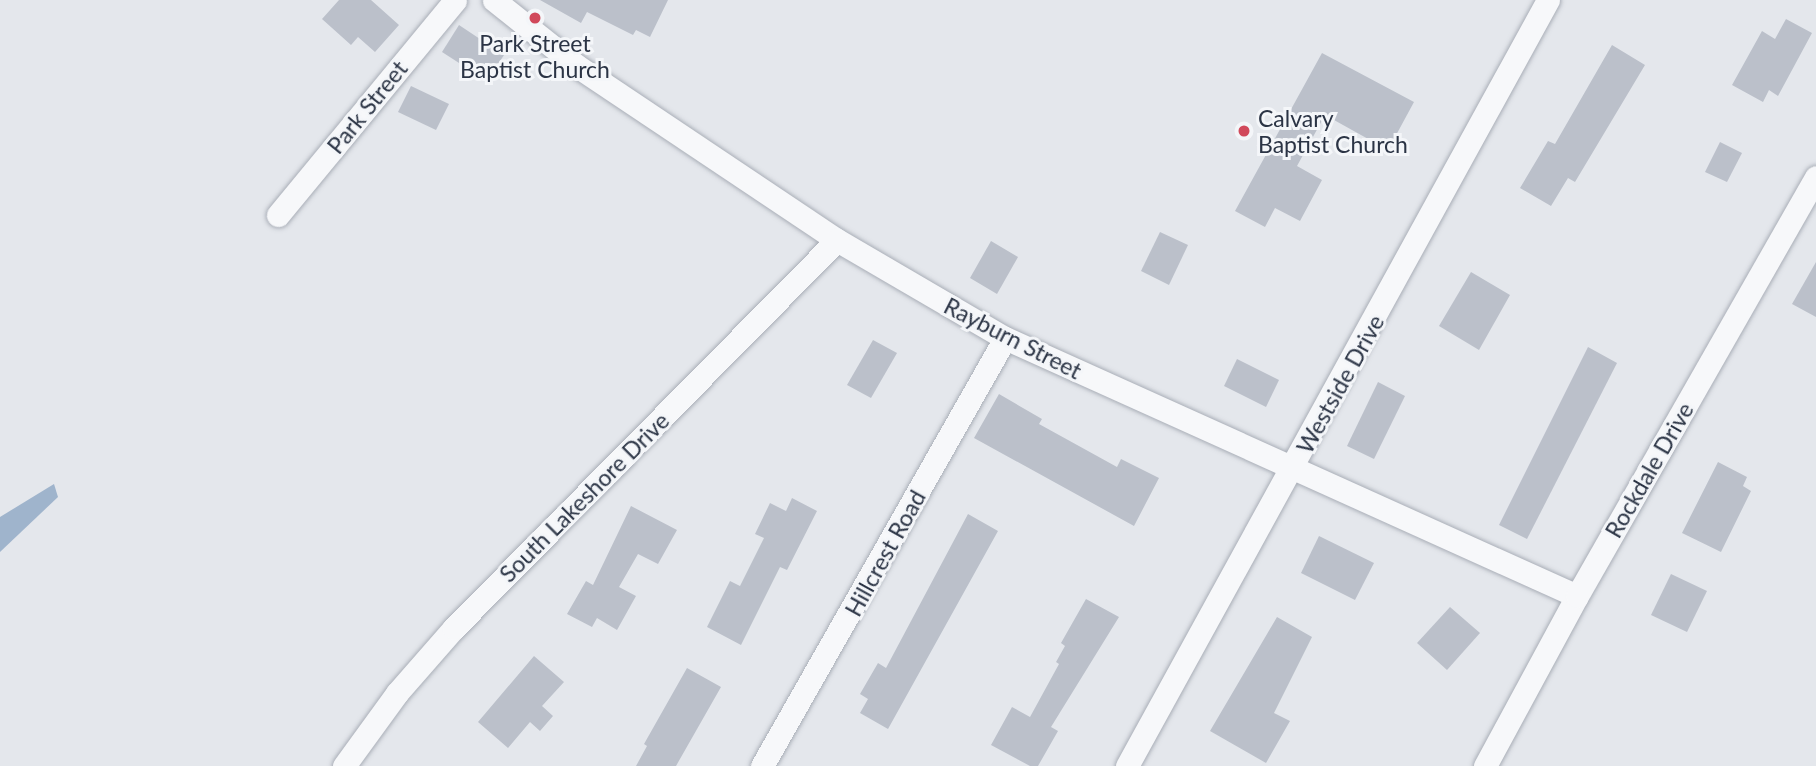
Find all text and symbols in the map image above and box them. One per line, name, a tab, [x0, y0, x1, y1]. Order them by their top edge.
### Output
marker: Park Street Baptist Church	[527, 10, 543, 26]
place label: Park Street Baptist Church	[460, 29, 610, 83]
street label: Park Street	[321, 55, 413, 159]
place label: Calvary Baptist Church	[1258, 104, 1408, 158]
marker: Calvary Baptist Church	[1236, 123, 1252, 139]
street label: Rayburn Street	[940, 292, 1086, 384]
street label: Westside Drive	[1291, 310, 1389, 458]
street label: Rockdale Drive	[1599, 398, 1699, 542]
street label: South Lakeshore Drive	[494, 407, 674, 587]
street label: Hillcrest Road	[839, 485, 931, 621]

